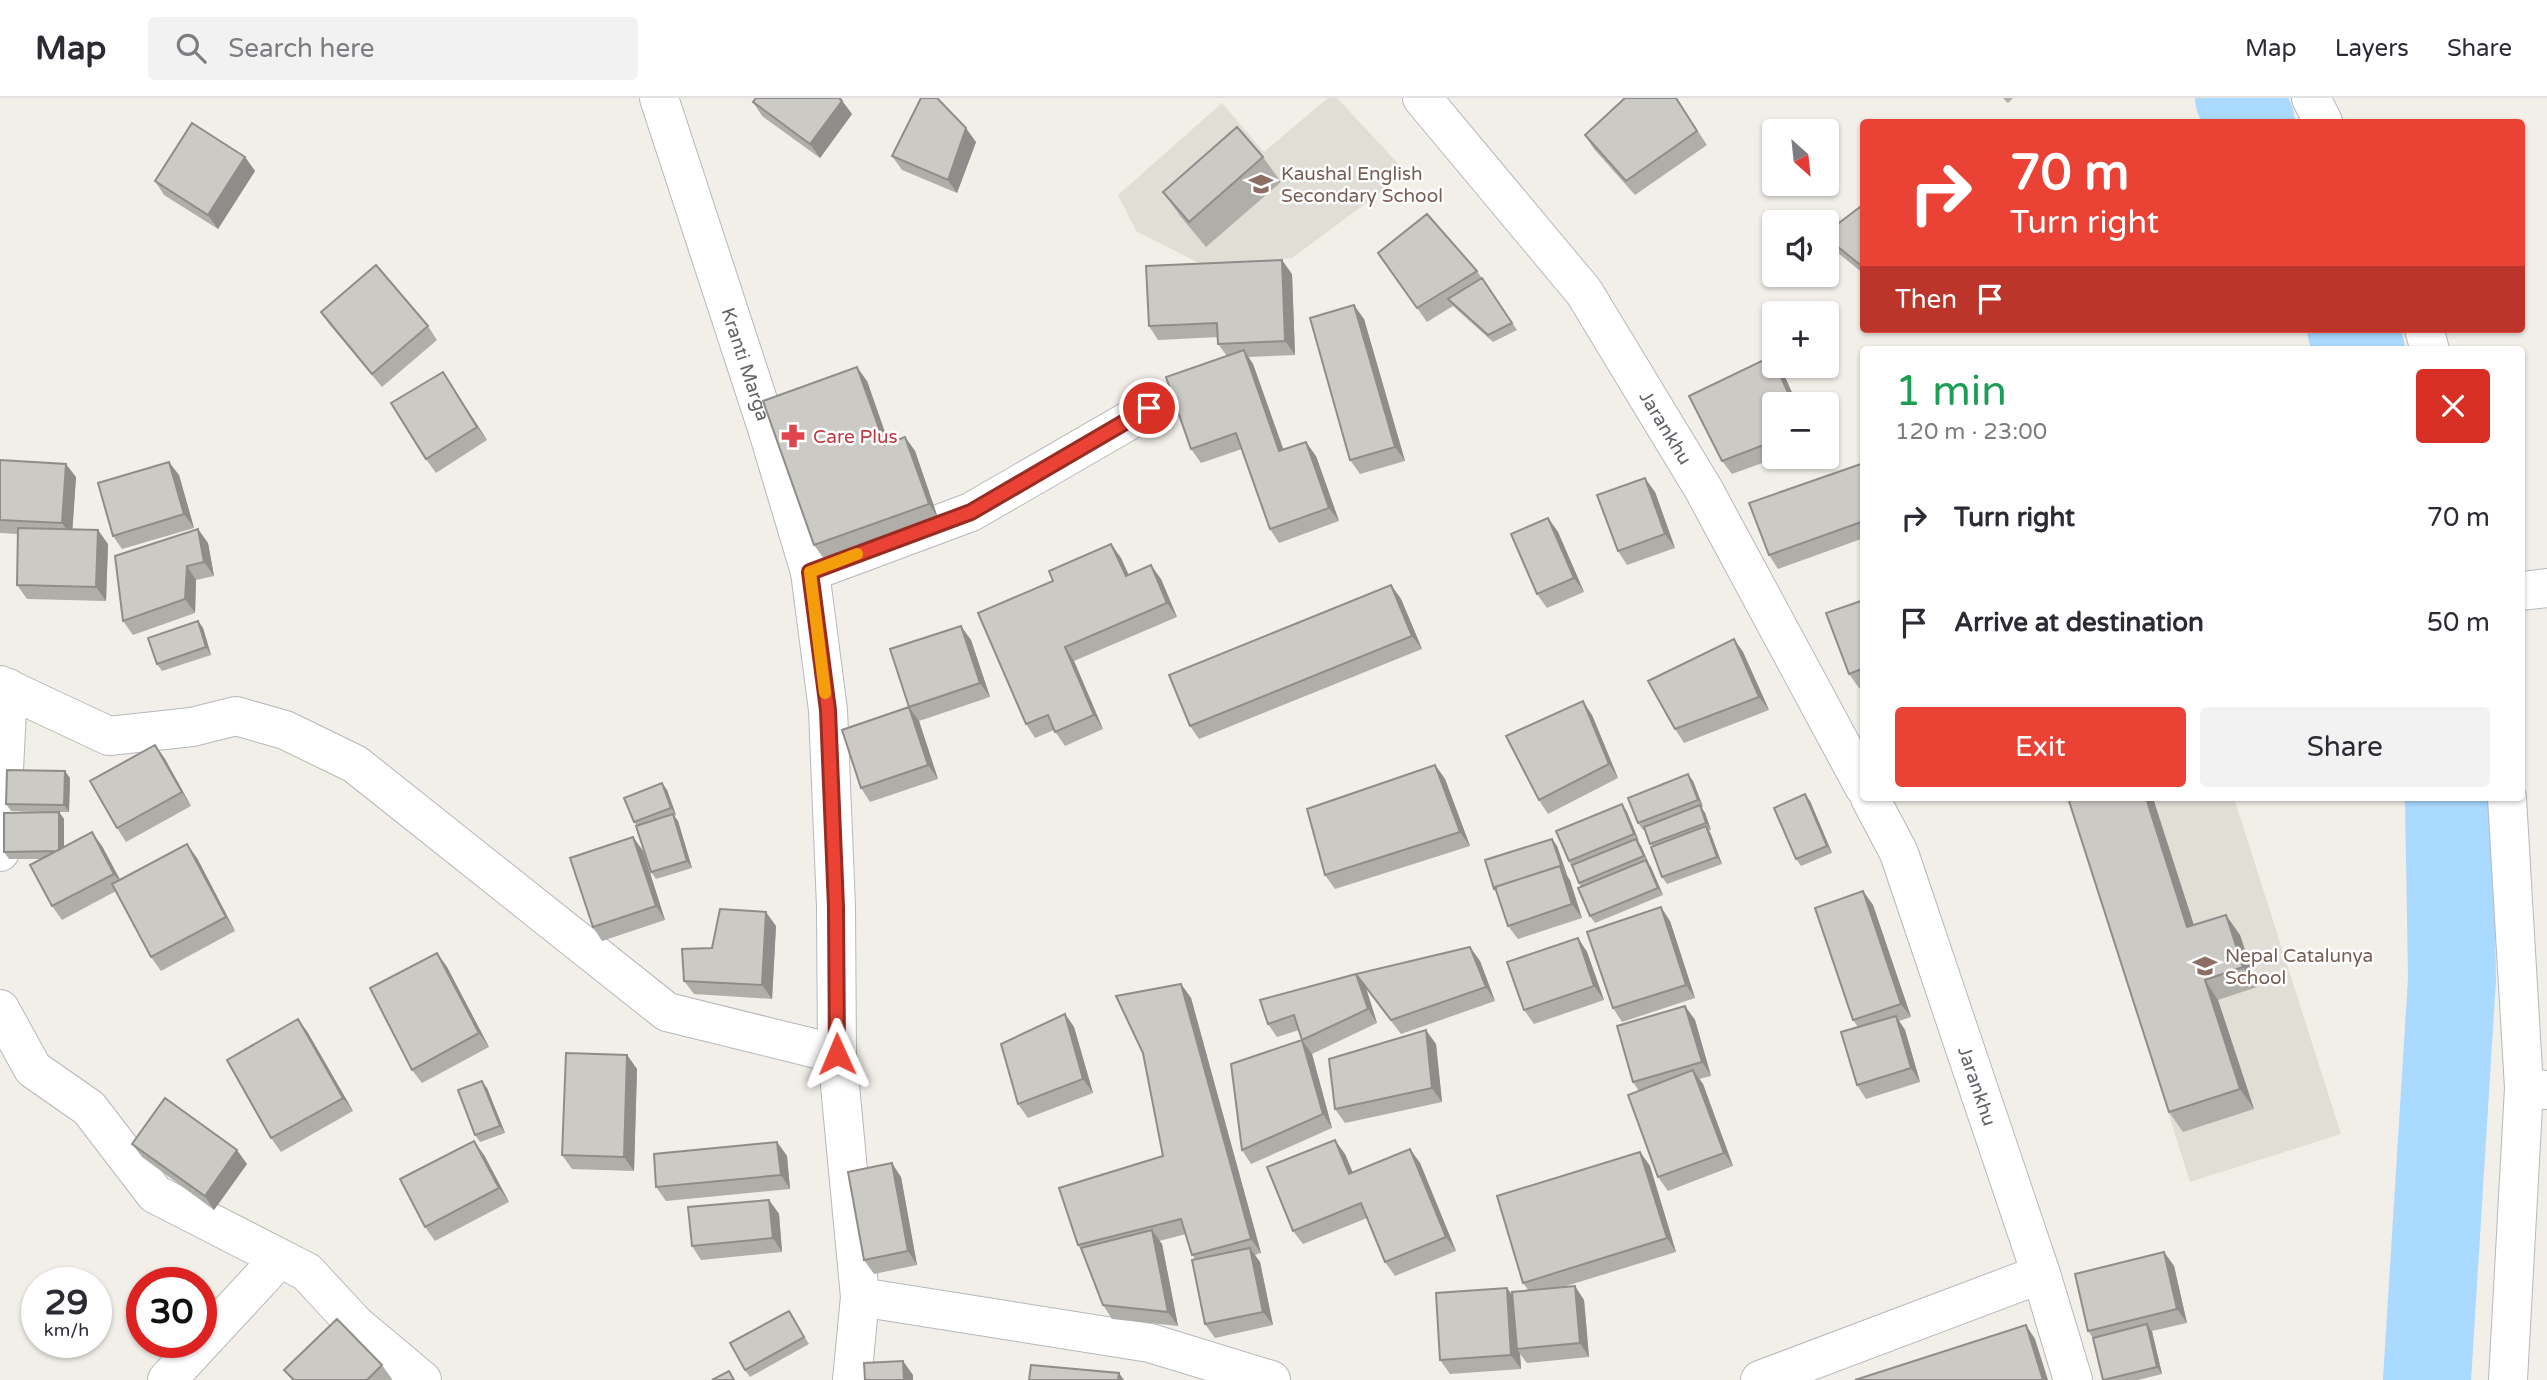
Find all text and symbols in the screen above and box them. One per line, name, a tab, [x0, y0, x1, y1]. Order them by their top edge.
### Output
search box	[148, 17, 638, 80]
text: Map	[35, 29, 106, 68]
icon: search	[172, 29, 210, 67]
text: Search here	[228, 33, 374, 64]
text: Map	[2245, 34, 2297, 63]
text: Layers	[2335, 34, 2409, 63]
text: Share	[2447, 34, 2512, 63]
north arrow	[1762, 119, 1839, 196]
map controls	[1762, 119, 1839, 469]
text: 70 m	[2010, 144, 2129, 203]
icon: right	[1895, 147, 1986, 238]
place label: Kaushal English Secondary School	[1281, 163, 1443, 207]
school or university icon: Kaushal English Secondary School	[1247, 170, 1275, 198]
text: Turn right	[2010, 204, 2159, 242]
button: sound	[1762, 210, 1839, 287]
icon: arrive	[1971, 280, 2009, 318]
text: Then	[1895, 284, 1957, 315]
button: +	[1762, 301, 1839, 378]
street label: Kranti Marga	[716, 305, 774, 424]
text: 1 min	[1895, 366, 2007, 417]
button: close	[2416, 369, 2490, 443]
pin	[1119, 378, 1179, 438]
street label: Jarankhu	[1634, 387, 1696, 469]
icon: arrive	[1130, 389, 1168, 427]
button: −	[1762, 392, 1839, 469]
text: 120 m · 23:00	[1895, 418, 2047, 446]
pharmacy icon: Care Plus	[779, 422, 807, 450]
place label: Care Plus	[813, 426, 898, 448]
icon: right	[1895, 499, 1933, 537]
text: Turn right	[1954, 502, 2075, 533]
text: 70 m	[2427, 502, 2490, 533]
icon: arrive	[1895, 604, 1933, 642]
text: Arrive at destination	[1954, 607, 2204, 638]
text: 50 m	[2427, 607, 2490, 638]
button: Exit	[1895, 707, 2186, 787]
button: Share	[2200, 707, 2490, 787]
place label: Nepal Catalunya School	[2225, 945, 2373, 989]
school or university icon: Nepal Catalunya School	[2191, 952, 2219, 980]
position arrow	[800, 1017, 874, 1091]
street label: Jarankhu	[1953, 1044, 2000, 1129]
speed limit sign: 30	[126, 1267, 217, 1358]
text: 29	[45, 1282, 88, 1324]
text: km/h	[44, 1319, 89, 1341]

